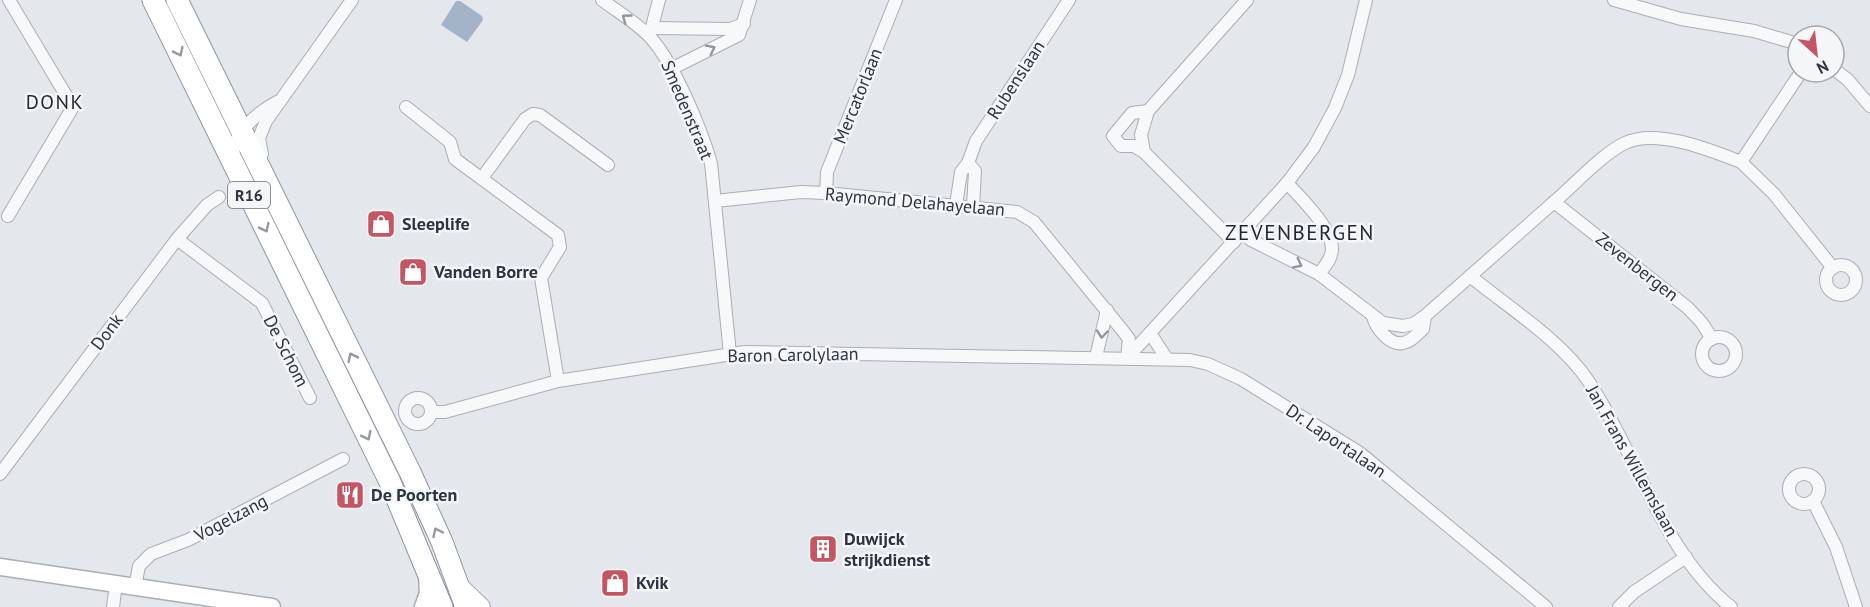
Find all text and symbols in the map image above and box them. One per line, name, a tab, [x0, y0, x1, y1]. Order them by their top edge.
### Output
one-way arrow	[622, 14, 633, 25]
north arrow	[1786, 24, 1846, 84]
street label: Rubenslaan	[982, 36, 1050, 124]
one-way arrow	[704, 45, 715, 57]
street label: Mercatorlaan	[828, 45, 887, 147]
one-way arrow	[172, 46, 183, 57]
text: N	[1814, 56, 1832, 79]
street label: Smedenstraat	[656, 57, 719, 163]
district label: DONK	[26, 89, 84, 115]
road number: R16	[228, 182, 270, 208]
street label: Raymond Delahayelaan	[824, 182, 1006, 221]
shop icon: Sleeplife	[365, 208, 397, 240]
place label: Sleeplife	[402, 212, 470, 235]
district label: ZEVENBERGEN	[1225, 219, 1375, 246]
one-way arrow	[257, 221, 269, 232]
street label: Zevenbergen	[1591, 227, 1683, 306]
shop icon: Vanden Borre	[397, 256, 429, 288]
one-way arrow	[1292, 257, 1303, 268]
place label: Vanden Borre	[433, 260, 538, 283]
street label: Donk	[85, 309, 128, 355]
street label: De Schom	[259, 311, 314, 391]
one-way arrow	[1096, 329, 1109, 338]
street label: Baron Carolylaan	[727, 342, 859, 367]
one-way arrow	[348, 352, 360, 363]
street label: Jan Frans Willemslaan	[1581, 380, 1684, 541]
street label: Dr. Laportalaan	[1282, 399, 1391, 483]
one-way arrow	[360, 430, 371, 440]
restaurant icon: De Poorten	[334, 479, 366, 511]
place label: De Poorten	[371, 483, 457, 506]
street label: Vogelzang	[189, 489, 271, 547]
place label: Duwijck strijkdienst	[844, 527, 931, 571]
one-way arrow	[433, 528, 445, 539]
building icon: Duwijck strijkdienst	[807, 533, 839, 565]
shop icon: Kvik	[599, 567, 631, 599]
place label: Kvik	[636, 571, 669, 594]

